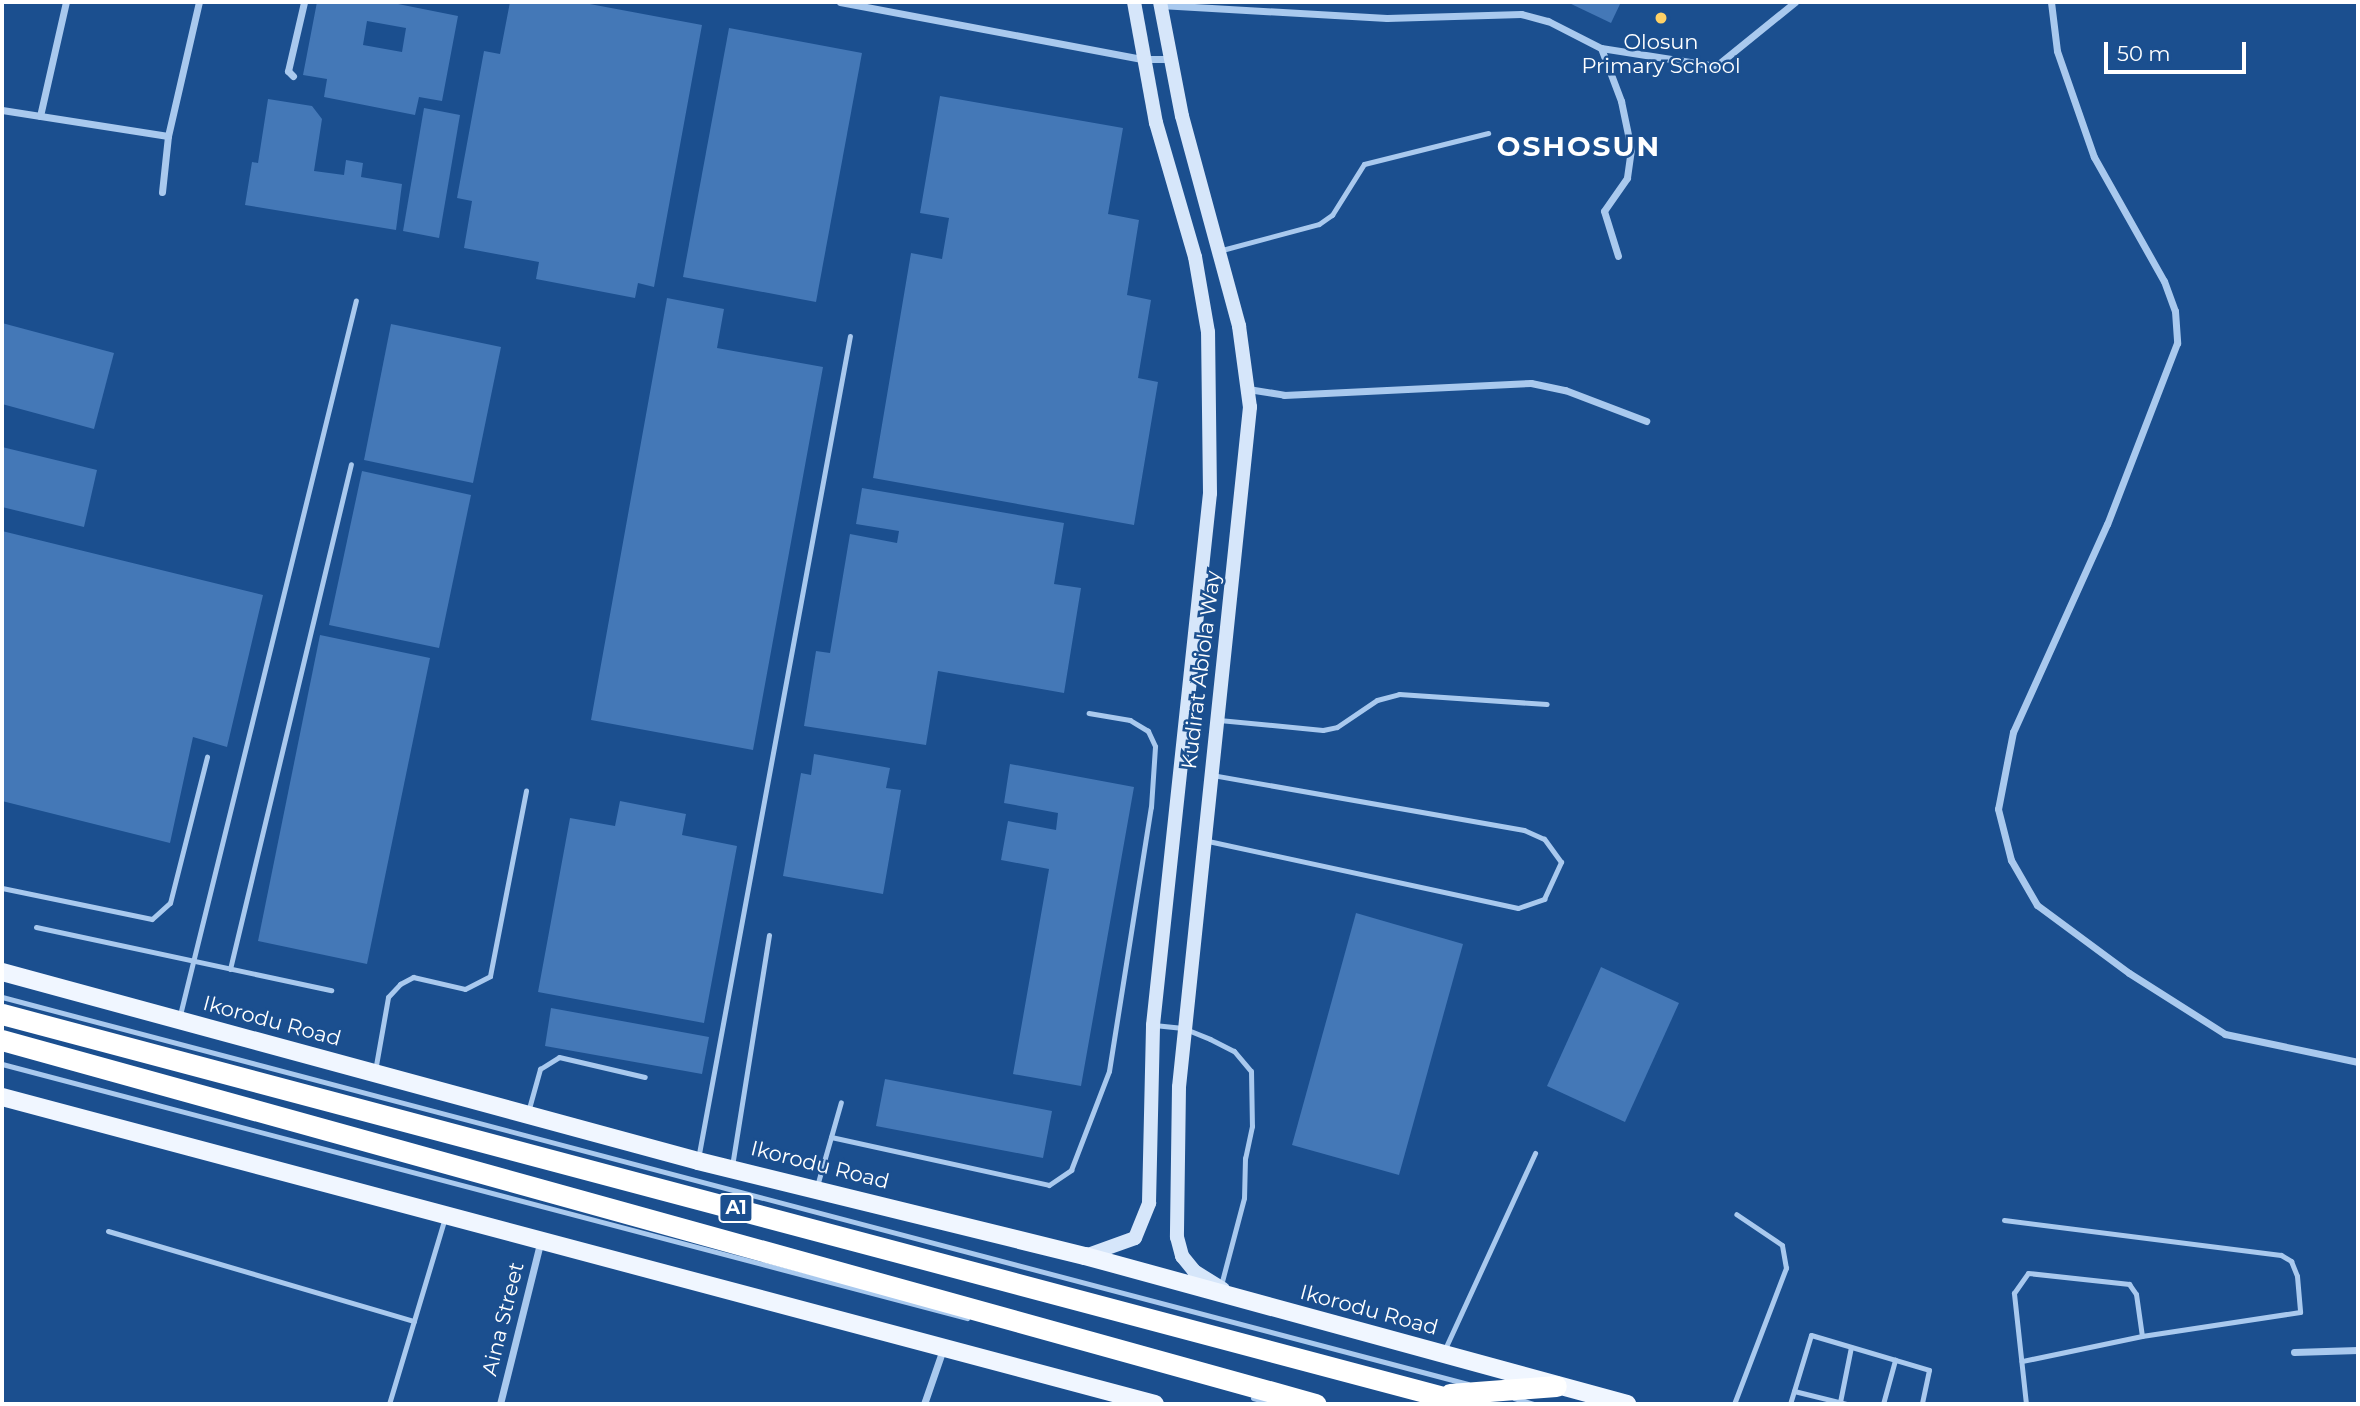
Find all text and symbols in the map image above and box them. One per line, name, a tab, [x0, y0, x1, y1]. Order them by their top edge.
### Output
marker: Olosun Primary School	[1653, 10, 1669, 26]
scale bar	[2108, 28, 2250, 72]
place label: Olosun Primary School	[1581, 29, 1741, 79]
text: 50 m	[2117, 41, 2171, 66]
district label: OSHOSUN	[1498, 129, 1660, 163]
street label: Kudirat Abiola Way	[1176, 569, 1226, 771]
street label: Ikorodu Road	[200, 990, 344, 1052]
street label: Ikorodu Road	[748, 1136, 892, 1194]
road number: A1	[717, 1192, 755, 1224]
street label: Aina Street	[477, 1260, 529, 1378]
street label: Ikorodu Road	[1297, 1279, 1441, 1341]

